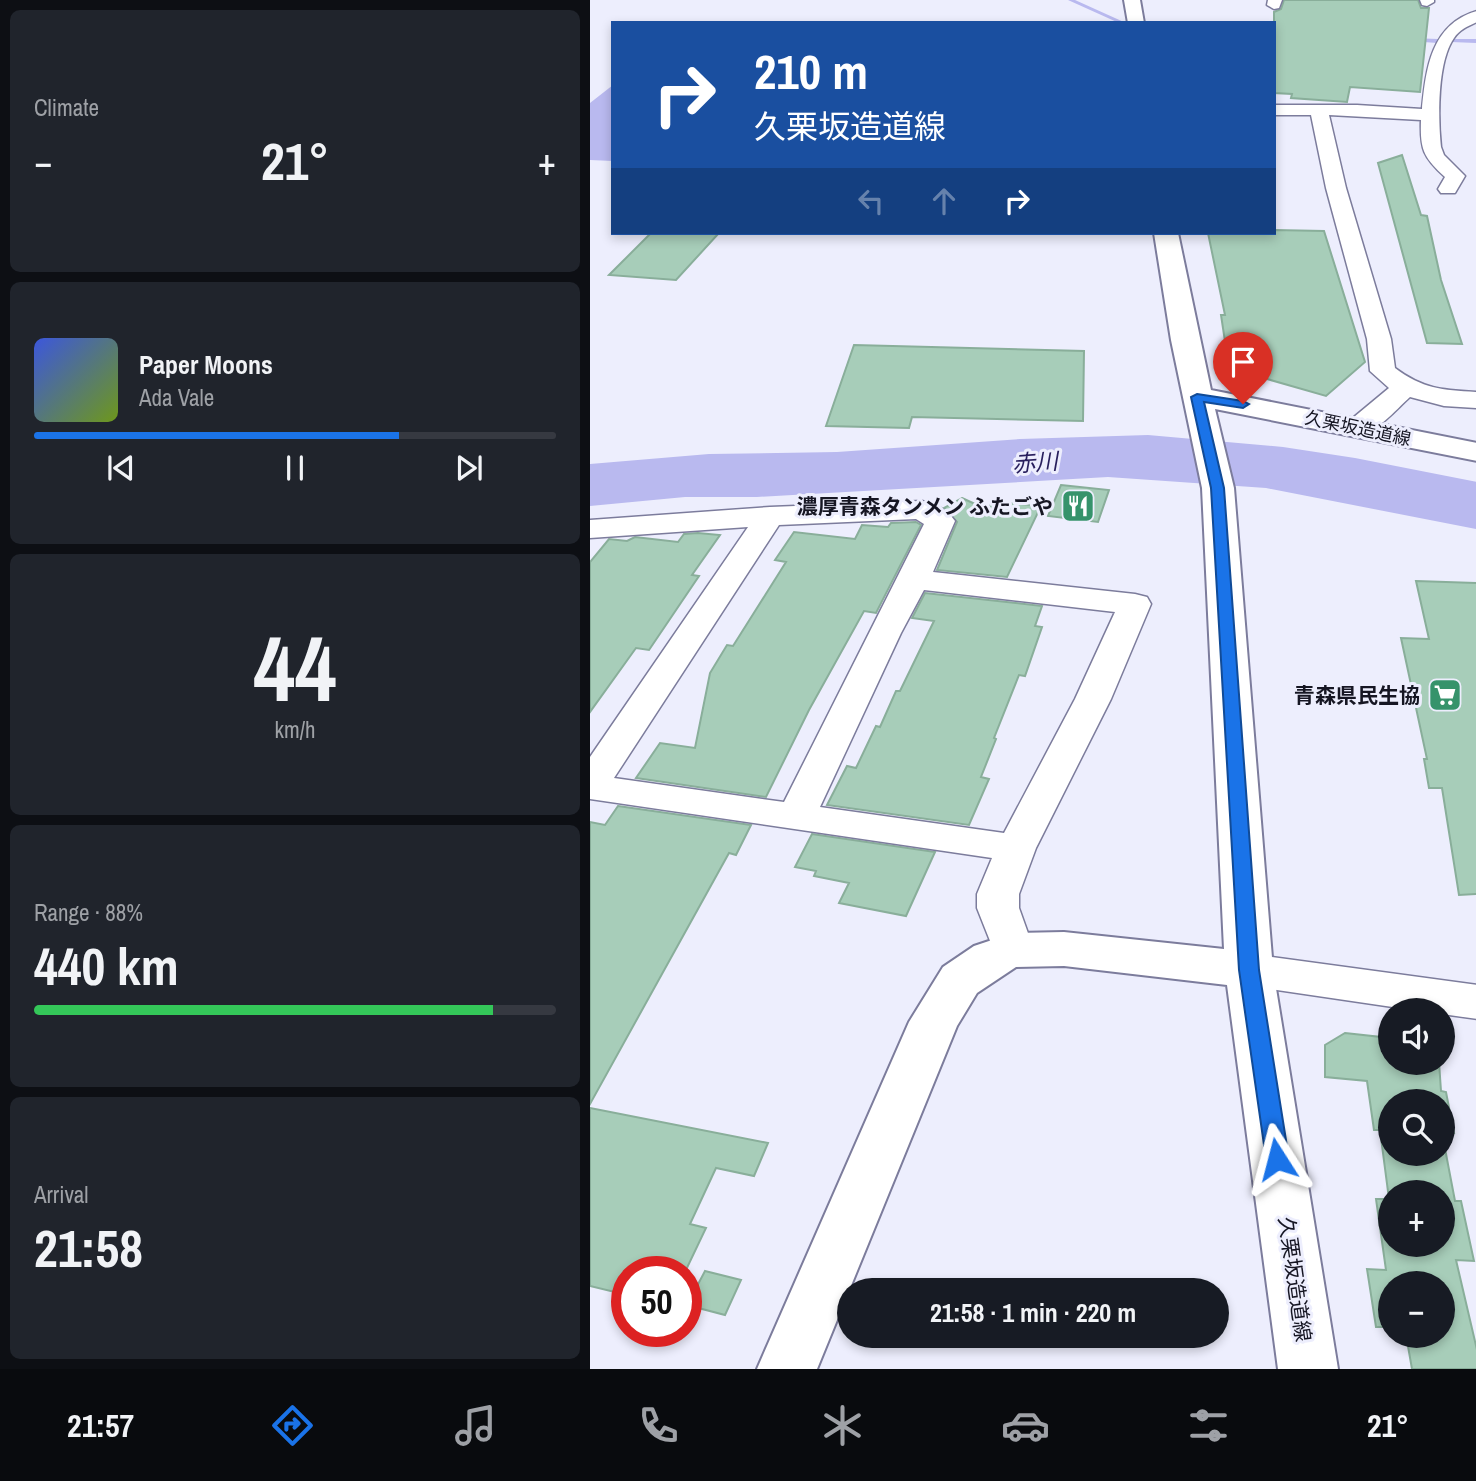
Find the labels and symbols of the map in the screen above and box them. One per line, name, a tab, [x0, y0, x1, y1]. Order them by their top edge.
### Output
pin	[1213, 332, 1273, 404]
street label: 久栗坂造道線	[1303, 405, 1413, 451]
water label: 赤川	[1011, 445, 1062, 479]
restaurant icon: 濃厚青森タンメン ふたごや	[1059, 487, 1097, 525]
place label: 濃厚青森タンメン ふたごや	[797, 492, 1053, 521]
supermarket icon: 青森県民生協	[1426, 676, 1464, 714]
place label: 青森県民生協	[1294, 681, 1420, 710]
position arrow	[1240, 1122, 1314, 1196]
street label: 久栗坂造道線	[1272, 1215, 1318, 1343]
speed limit sign: 50	[611, 1256, 702, 1347]

